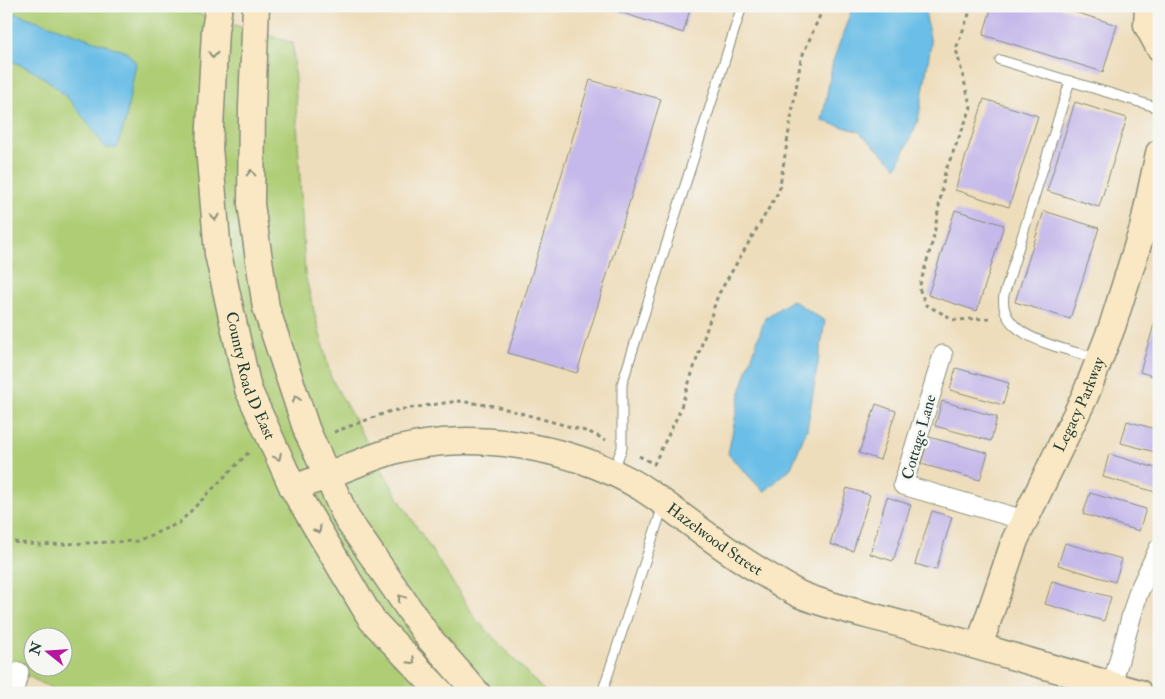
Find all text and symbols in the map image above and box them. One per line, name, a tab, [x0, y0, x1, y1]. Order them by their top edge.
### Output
one-way arrow	[208, 51, 219, 59]
one-way arrow	[246, 169, 256, 176]
one-way arrow	[209, 213, 220, 221]
street label: County Road D East	[221, 310, 280, 443]
street label: Legacy Parkway	[1049, 353, 1110, 455]
street label: Cottage Lane	[897, 392, 941, 482]
one-way arrow	[292, 396, 302, 404]
one-way arrow	[272, 452, 282, 461]
street label: Hazelwood Street	[663, 499, 766, 580]
one-way arrow	[311, 524, 321, 533]
one-way arrow	[398, 594, 407, 604]
north arrow	[22, 626, 72, 676]
text: N	[26, 639, 46, 658]
one-way arrow	[406, 655, 415, 664]

